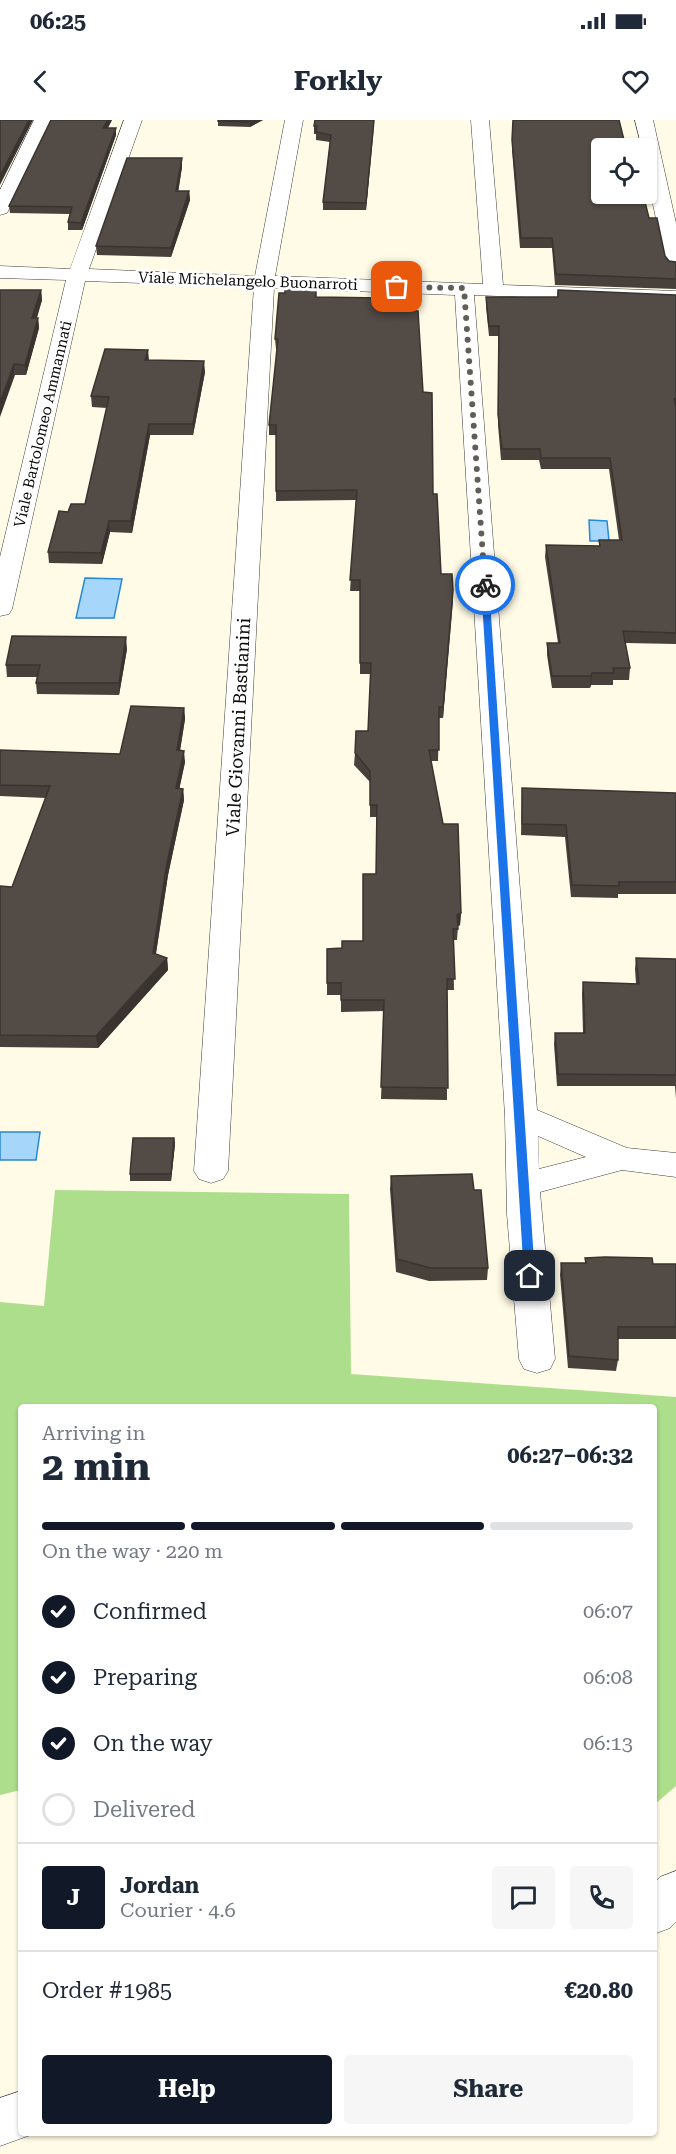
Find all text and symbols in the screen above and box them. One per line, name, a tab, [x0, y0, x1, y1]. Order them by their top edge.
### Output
text: 06:25	[30, 9, 86, 34]
icon: back	[24, 65, 57, 98]
text: Forkly	[294, 65, 382, 97]
icon: heart	[619, 65, 652, 98]
map controls	[591, 138, 657, 204]
button: locate	[591, 138, 657, 204]
pin	[371, 261, 422, 312]
street label: Viale Michelangelo Buonarroti	[138, 268, 358, 294]
icon: bag	[380, 270, 413, 303]
street label: Viale Bartolomeo Ammannati	[10, 319, 76, 529]
courier	[455, 555, 515, 615]
icon: bike	[469, 569, 502, 602]
street label: Viale Giovanni Bastianini	[222, 617, 254, 837]
pin	[504, 1250, 555, 1301]
icon: home	[513, 1259, 546, 1292]
text: Arriving in	[42, 1421, 145, 1445]
text: 06:27–06:32	[507, 1443, 633, 1468]
text: 2 min	[42, 1444, 150, 1490]
text: On the way · 220 m	[42, 1539, 223, 1563]
icon: check	[42, 1595, 75, 1628]
text: Confirmed	[93, 1599, 207, 1624]
text: 06:07	[583, 1599, 633, 1623]
icon: check	[42, 1661, 75, 1694]
text: Preparing	[93, 1665, 197, 1690]
text: 06:08	[583, 1665, 633, 1689]
icon: check	[42, 1727, 75, 1760]
text: On the way	[93, 1731, 213, 1756]
text: 06:13	[583, 1731, 633, 1755]
text: Delivered	[93, 1797, 195, 1822]
button: chat	[492, 1866, 555, 1929]
button: phone	[570, 1866, 633, 1929]
text: Jordan	[120, 1873, 199, 1898]
text: J	[67, 1885, 80, 1910]
text: Courier · 4.6	[120, 1898, 236, 1922]
text: Order #1985	[42, 1978, 172, 2003]
text: €20.80	[564, 1978, 633, 2003]
button: Help	[42, 2055, 332, 2124]
button: Share	[344, 2055, 633, 2124]

